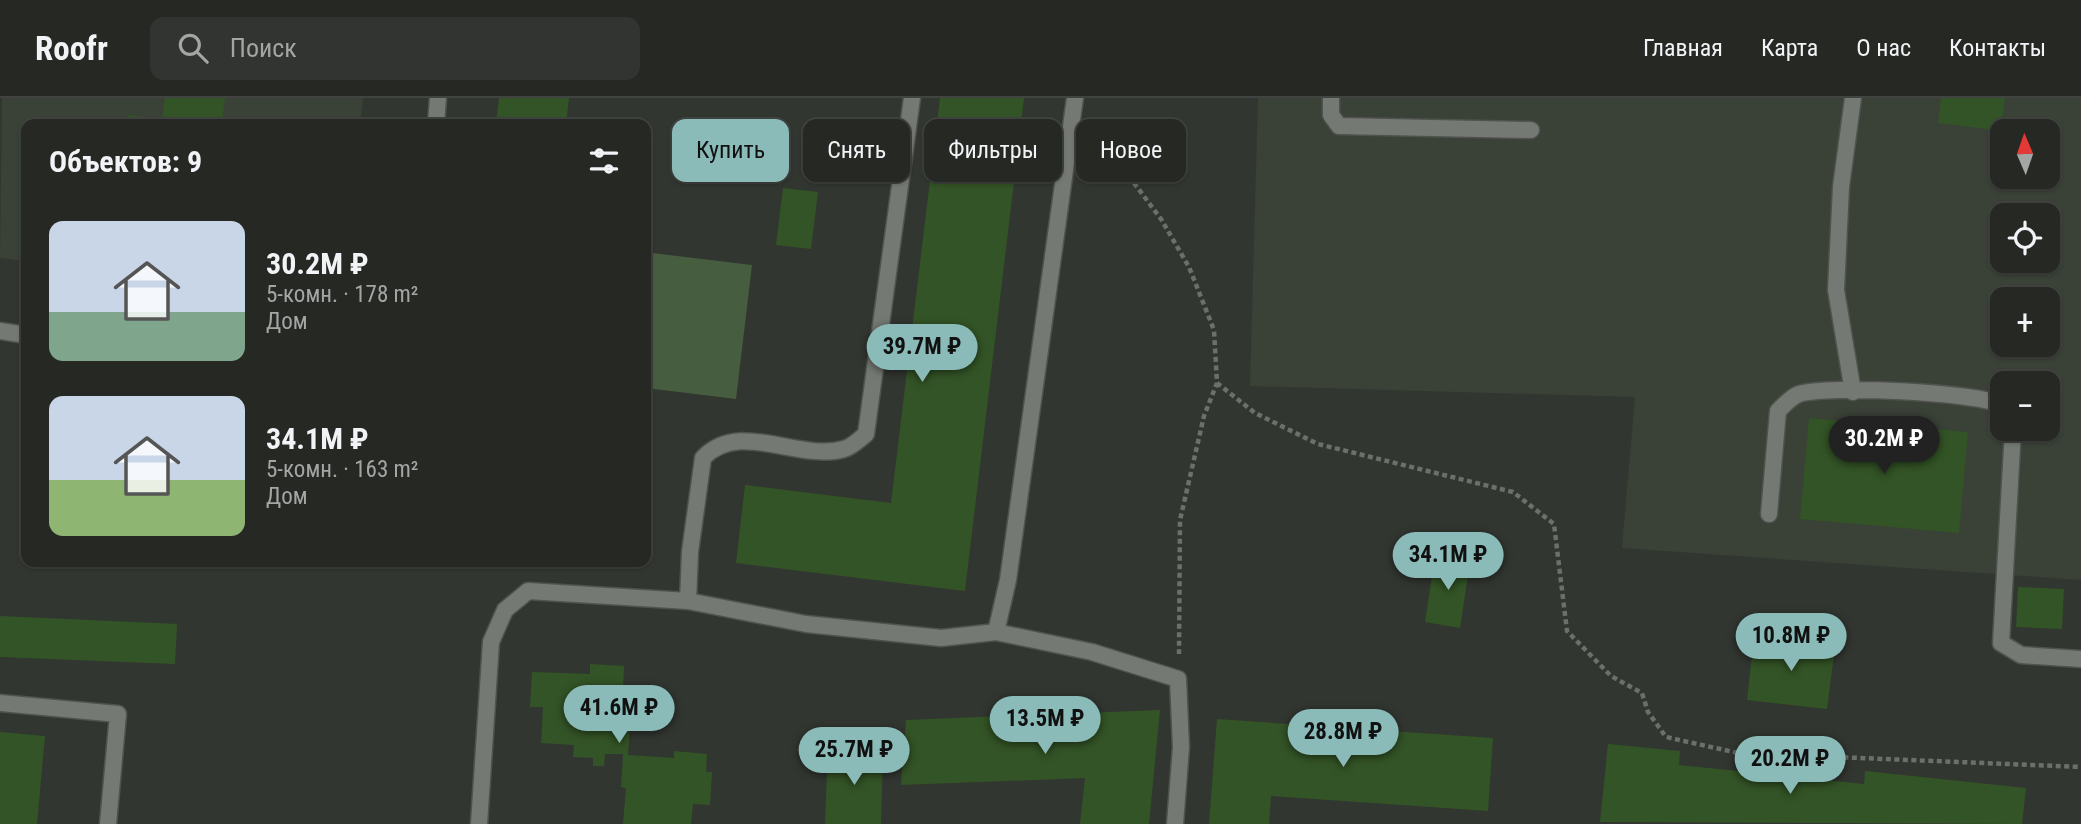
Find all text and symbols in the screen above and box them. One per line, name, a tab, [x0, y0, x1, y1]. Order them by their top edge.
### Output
search box	[150, 17, 640, 80]
text: Roofr	[35, 29, 108, 68]
icon: search	[174, 29, 212, 67]
text: Поиск	[230, 33, 297, 63]
text: Главная	[1643, 34, 1723, 62]
text: Карта	[1761, 34, 1818, 62]
text: О нас	[1856, 34, 1911, 62]
text: Контакты	[1949, 34, 2046, 62]
chip: Купить	[672, 119, 789, 182]
chip: Снять	[803, 119, 910, 182]
chip: Фильтры	[924, 119, 1062, 182]
chip: Новое	[1076, 119, 1186, 182]
north arrow	[1990, 119, 2060, 189]
map controls	[1990, 119, 2060, 441]
icon: filters	[585, 142, 623, 180]
text: Объектов: 9	[49, 144, 202, 179]
button: locate	[1990, 203, 2060, 273]
text: 30.2M ₽	[266, 246, 369, 281]
icon: home	[105, 249, 189, 333]
text: 5-комн. · 178 m²	[266, 281, 418, 308]
button: +	[1990, 287, 2060, 357]
text: Дом	[266, 308, 308, 335]
pin: 39.7M ₽	[857, 324, 987, 384]
text: 39.7M ₽	[883, 333, 961, 360]
button: −	[1990, 371, 2060, 441]
pin: 30.2M ₽	[1819, 416, 1949, 476]
text: 34.1M ₽	[266, 421, 369, 456]
icon: home	[105, 424, 189, 508]
text: 30.2M ₽	[1845, 425, 1923, 452]
text: 5-комн. · 163 m²	[266, 456, 418, 483]
text: Дом	[266, 483, 308, 510]
pin: 34.1M ₽	[1383, 532, 1513, 592]
text: 34.1M ₽	[1409, 541, 1487, 568]
pin: 10.8M ₽	[1726, 614, 1856, 673]
text: 10.8M ₽	[1752, 622, 1830, 649]
pin: 41.6M ₽	[554, 686, 684, 745]
text: 41.6M ₽	[580, 694, 658, 721]
pin: 13.5M ₽	[980, 696, 1110, 756]
text: 13.5M ₽	[1006, 705, 1084, 732]
pin: 28.8M ₽	[1278, 710, 1408, 769]
text: 28.8M ₽	[1304, 718, 1382, 745]
pin: 25.7M ₽	[789, 728, 919, 787]
text: 25.7M ₽	[815, 736, 893, 763]
pin: 20.2M ₽	[1725, 736, 1855, 796]
text: 20.2M ₽	[1751, 745, 1829, 772]

